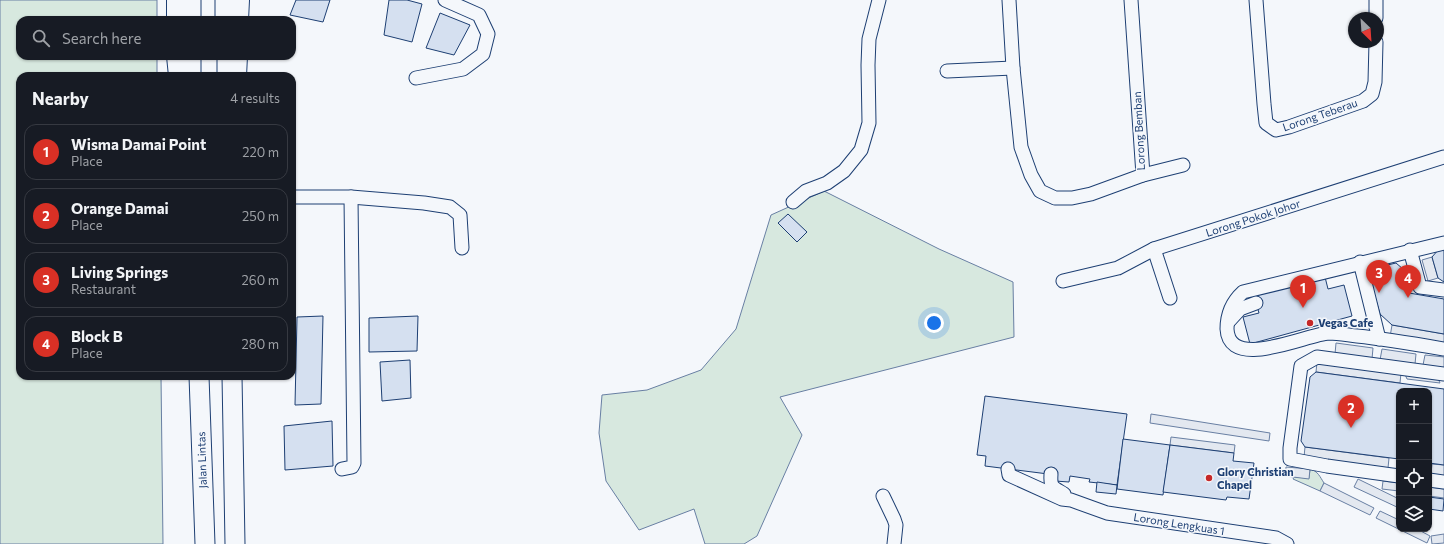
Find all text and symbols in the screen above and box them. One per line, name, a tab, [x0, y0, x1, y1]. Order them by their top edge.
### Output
north arrow	[1348, 12, 1384, 48]
search box	[16, 16, 296, 60]
icon: search	[30, 27, 52, 49]
text: Search here	[62, 29, 141, 47]
text: Nearby	[32, 88, 89, 109]
text: 4 results	[230, 90, 280, 106]
street label: Lorong Bemban	[1130, 91, 1147, 171]
street label: Lorong Teberau	[1281, 96, 1359, 133]
text: Wisma Damai Point	[71, 135, 206, 153]
text: 1	[43, 144, 49, 160]
text: 220 m	[242, 144, 279, 160]
text: Place	[71, 153, 103, 169]
street label: Lorong Pokok Johor	[1204, 196, 1303, 240]
text: Orange Damai	[71, 199, 169, 217]
text: 2	[42, 208, 50, 224]
text: 250 m	[242, 208, 279, 224]
text: Place	[71, 217, 103, 233]
pin: 3	[1366, 260, 1392, 293]
text: Living Springs	[71, 263, 168, 281]
pin: 4	[1395, 265, 1421, 298]
text: 3	[42, 272, 50, 288]
text: 260 m	[242, 272, 279, 288]
pin: 1	[1290, 275, 1316, 308]
text: Restaurant	[71, 281, 136, 297]
your location	[924, 313, 944, 333]
place label: Vegas Cafe	[1318, 316, 1373, 329]
marker: Vegas Cafe	[1305, 318, 1315, 328]
text: Block B	[71, 327, 123, 345]
text: 4	[42, 336, 50, 352]
text: 280 m	[242, 336, 279, 352]
text: Place	[71, 345, 103, 361]
map controls	[1396, 388, 1432, 532]
button: +	[1396, 388, 1432, 424]
pin: 2	[1338, 395, 1364, 428]
button: −	[1396, 424, 1432, 460]
street label: Jalan Lintas	[194, 431, 210, 489]
button: locate	[1396, 460, 1432, 496]
place label: Glory Christian Chapel	[1217, 465, 1294, 491]
marker: Glory Christian Chapel	[1204, 473, 1214, 483]
button: layers	[1396, 496, 1432, 532]
street label: Lorong Lengkuas 1	[1133, 510, 1226, 537]

